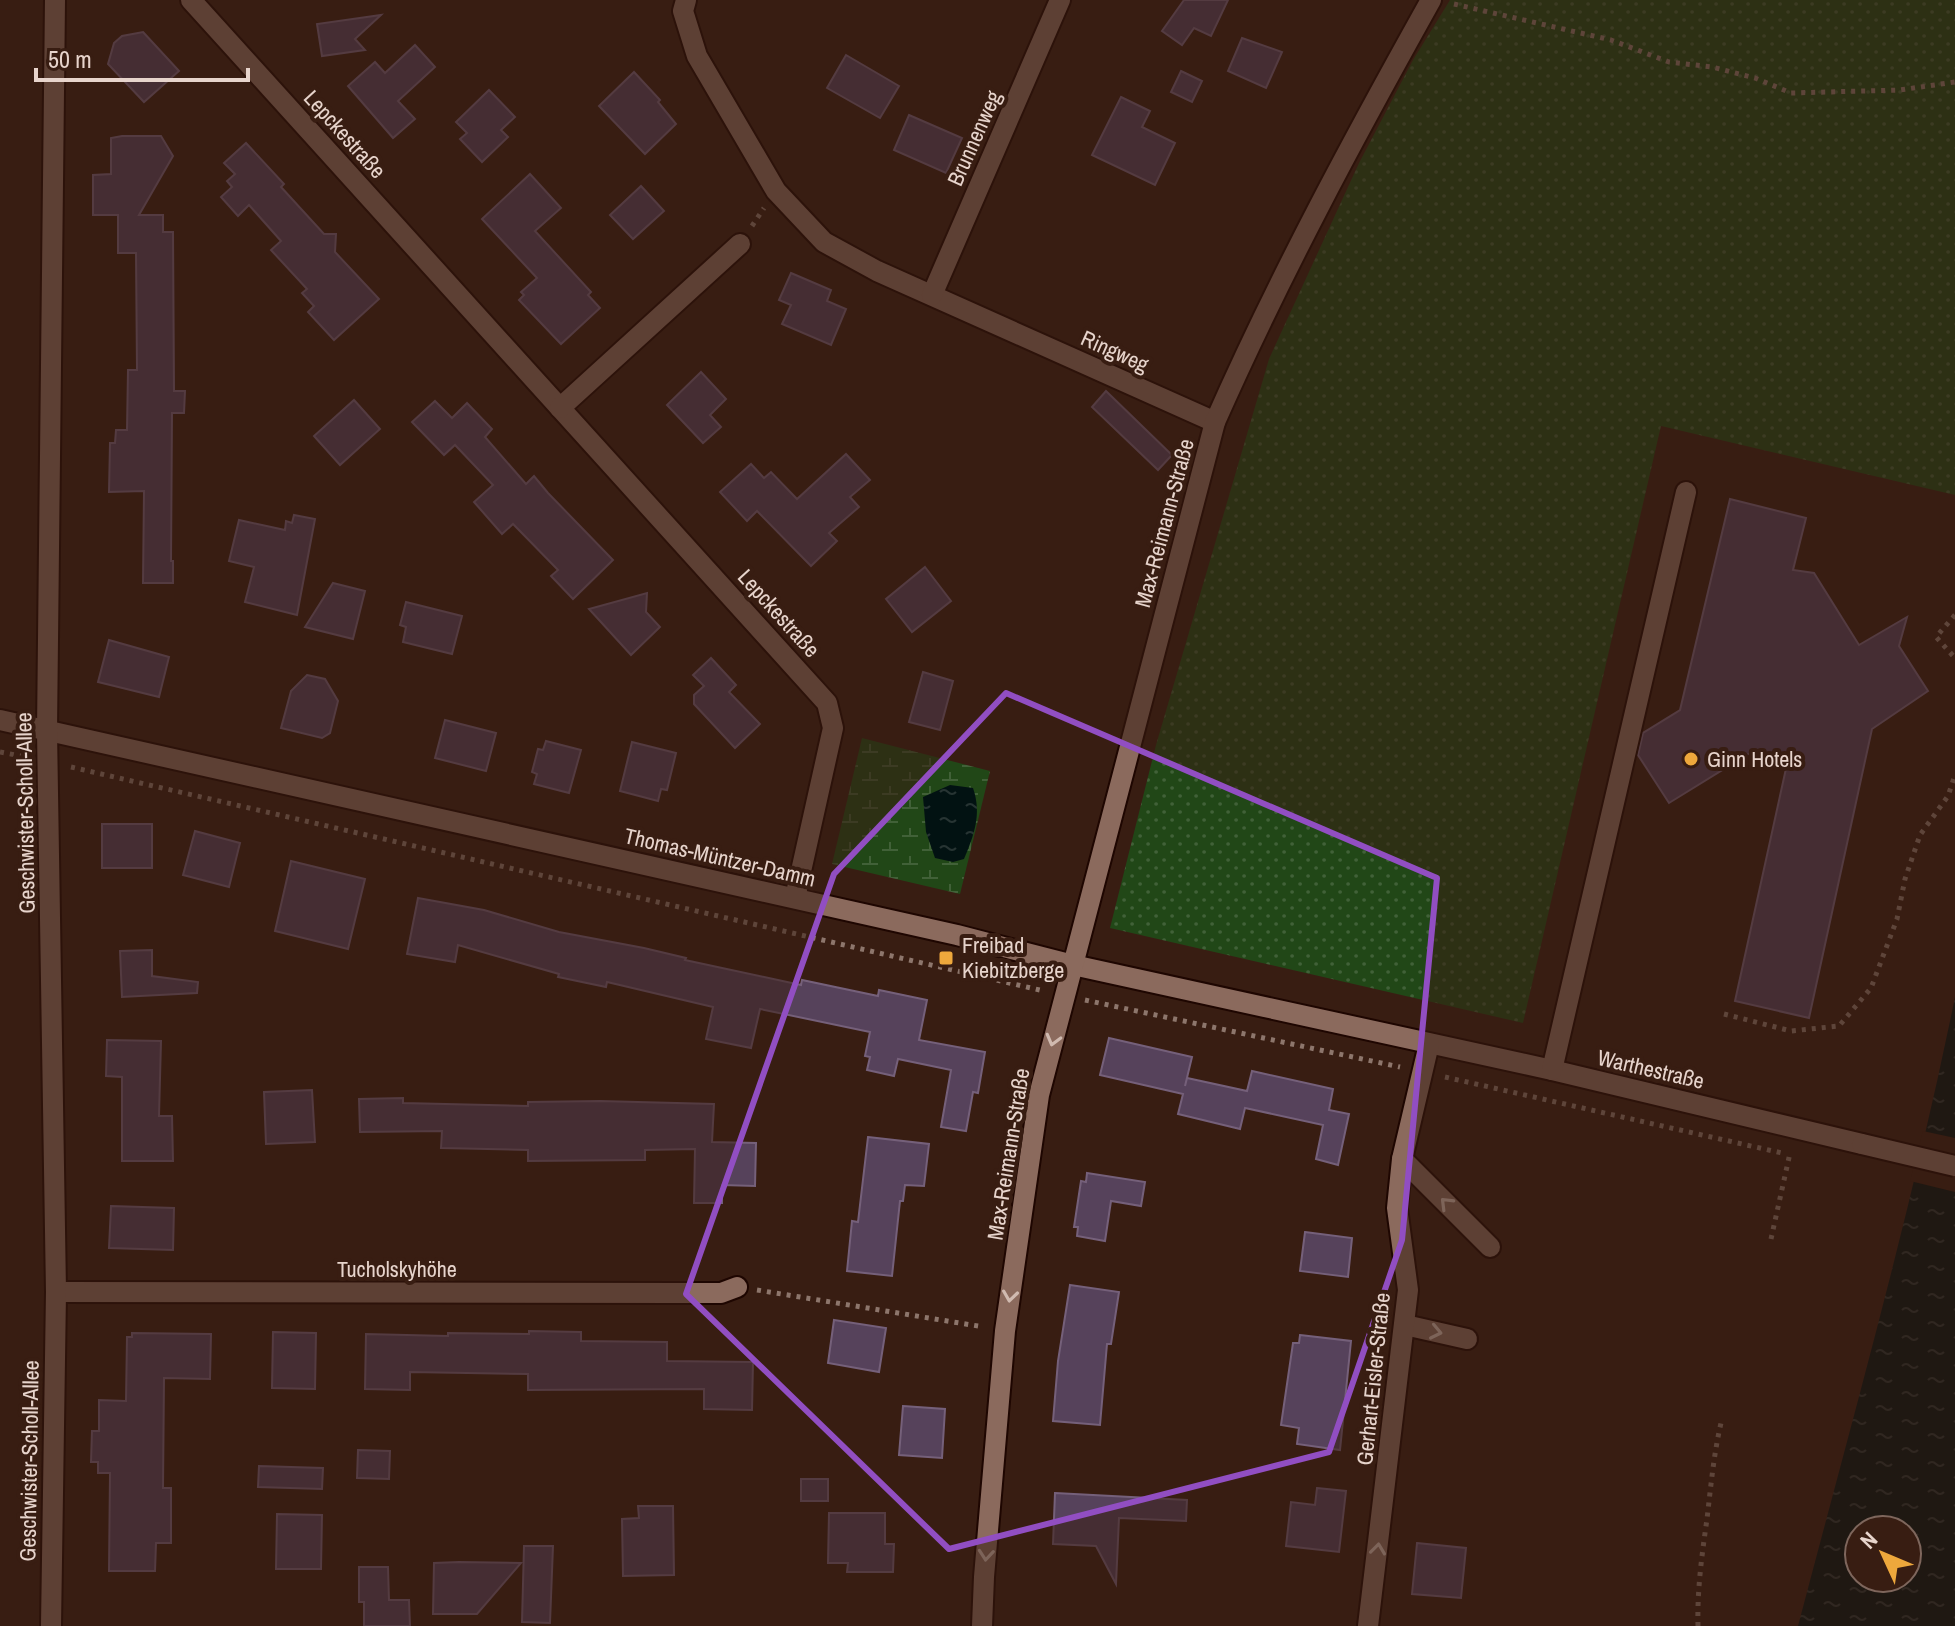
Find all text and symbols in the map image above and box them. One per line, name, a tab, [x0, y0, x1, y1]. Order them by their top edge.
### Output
scale bar	[36, 32, 248, 82]
text: 50 m	[48, 43, 92, 75]
street label: Lepckestraße	[297, 83, 393, 185]
street label: Brunnenweg	[940, 86, 1008, 190]
street label: Ringweg	[1076, 323, 1154, 379]
street label: Max-Reimann-Straße	[1127, 435, 1201, 611]
street label: Lepckestraße	[731, 562, 827, 664]
street label: Geschwister-Scholl-Allee	[8, 712, 42, 914]
place label: Ginn Hotels	[1707, 744, 1802, 774]
marker: Ginn Hotels	[1682, 750, 1700, 768]
street label: Thomas-Müntzer-Damm	[621, 820, 819, 894]
place label: Freibad Kiebitzberge	[962, 930, 1064, 985]
marker: Freibad Kiebitzberge	[937, 949, 955, 967]
one-way arrow	[1046, 1033, 1063, 1047]
street label: Warthestraße	[1595, 1042, 1707, 1096]
street label: Max-Reimann-Straße	[980, 1066, 1036, 1242]
one-way arrow	[1441, 1197, 1455, 1212]
street label: Tucholskyhöhe	[337, 1254, 457, 1284]
one-way arrow	[1002, 1289, 1019, 1303]
street label: Gerhart-Eisler-Straße	[1349, 1291, 1397, 1467]
one-way arrow	[1429, 1323, 1443, 1340]
street label: Geschwister-Scholl-Allee	[12, 1360, 46, 1562]
north arrow	[1843, 1514, 1923, 1594]
text: N	[1853, 1525, 1884, 1555]
one-way arrow	[1369, 1542, 1386, 1555]
one-way arrow	[977, 1549, 994, 1562]

